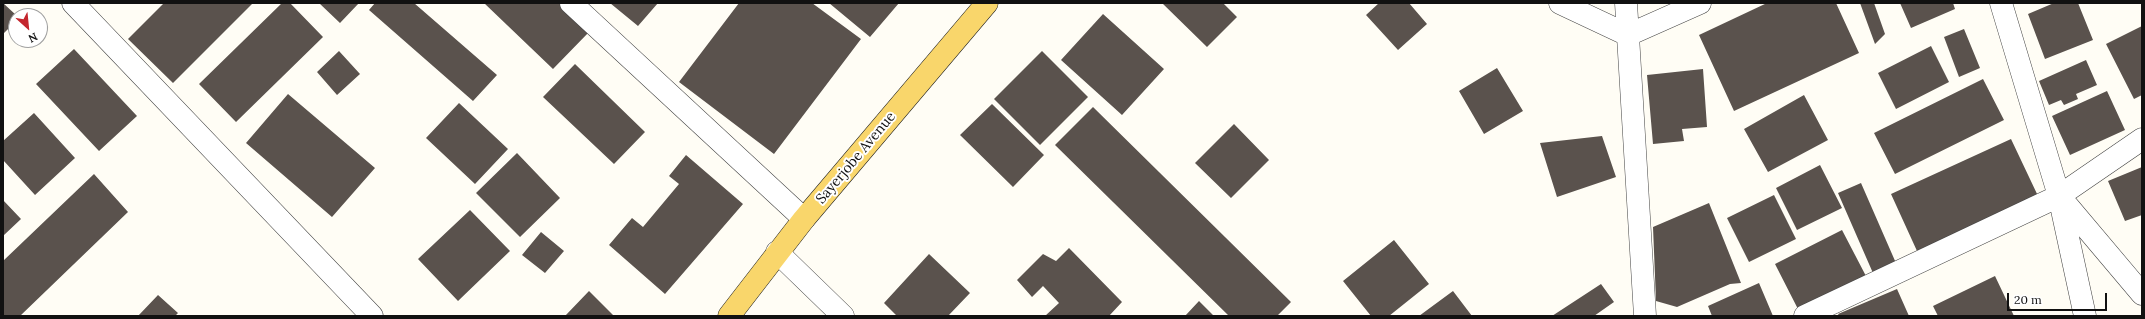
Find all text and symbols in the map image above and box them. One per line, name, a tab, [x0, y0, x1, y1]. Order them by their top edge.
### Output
north arrow	[8, 8, 48, 48]
text: N	[26, 30, 40, 46]
street label: Sayerjobe Avenue	[813, 109, 899, 207]
scale bar	[2009, 285, 2109, 311]
text: 20 m	[2014, 292, 2042, 307]

